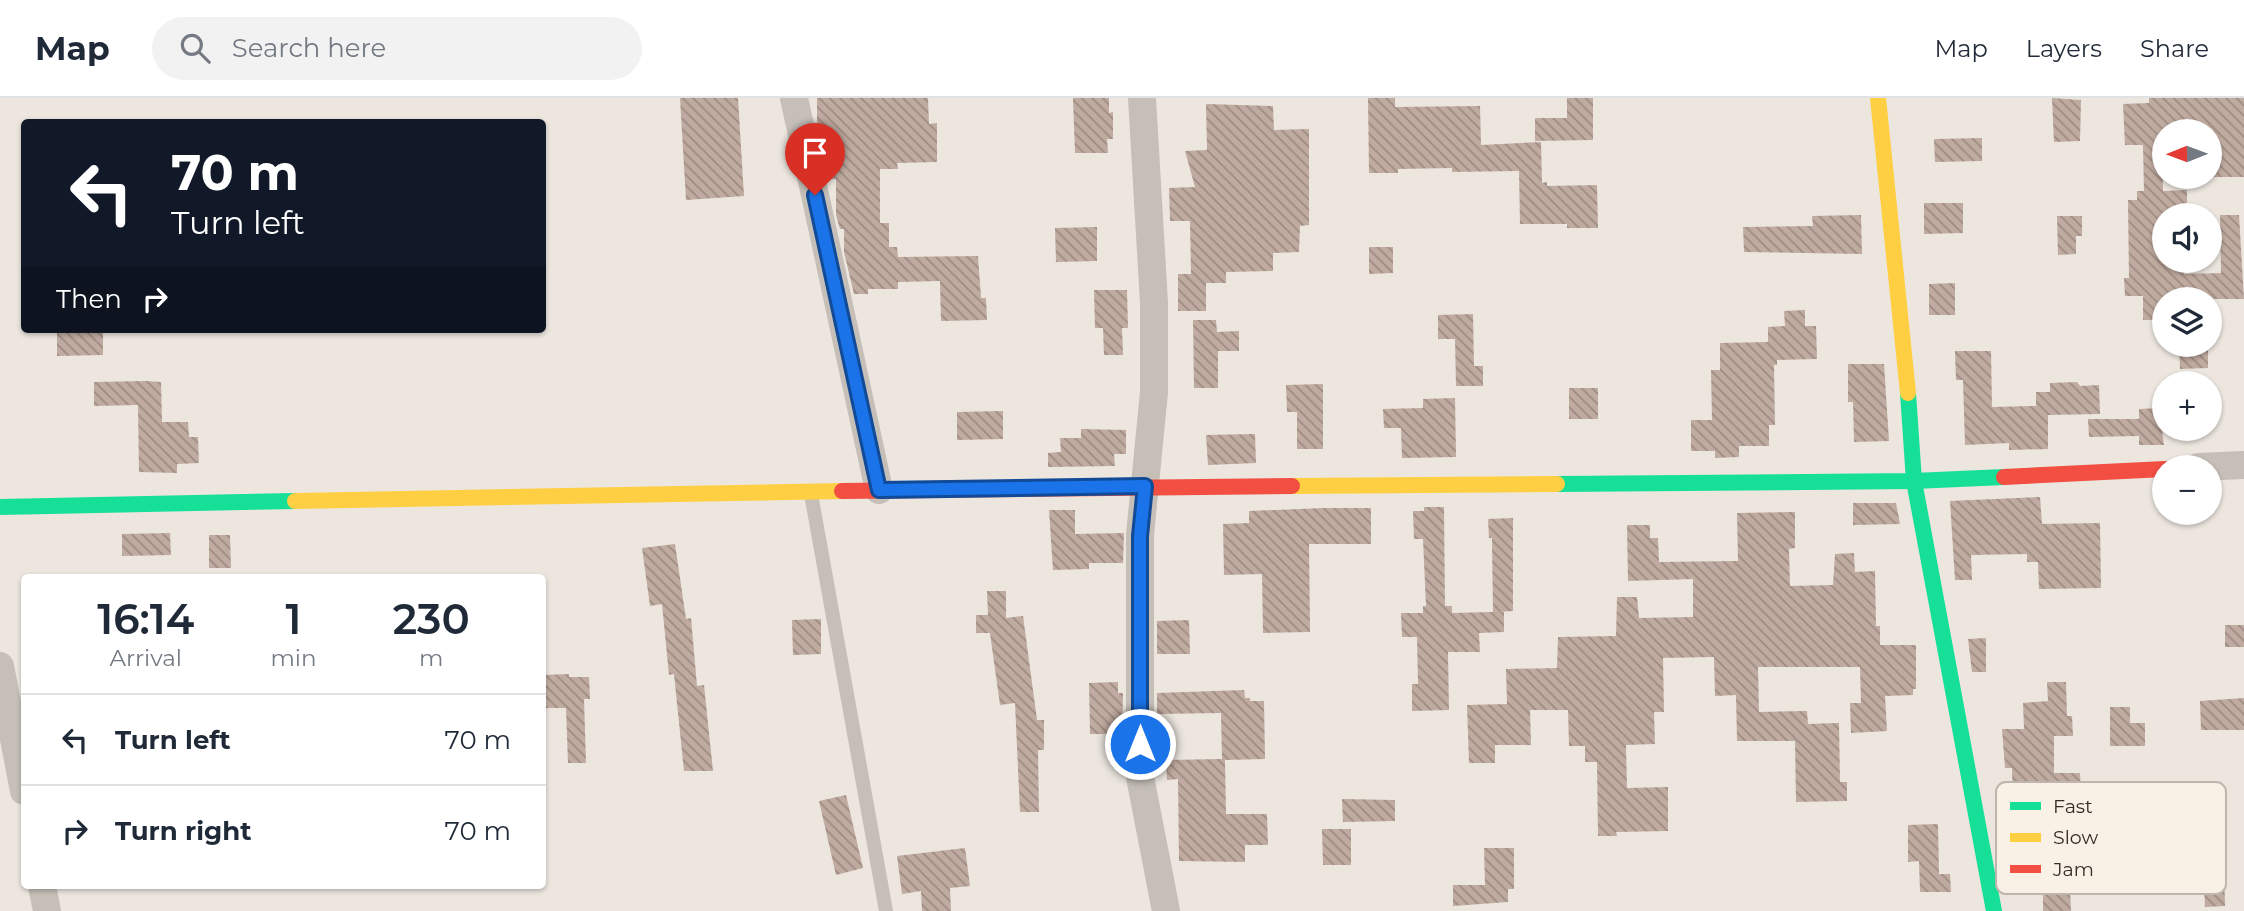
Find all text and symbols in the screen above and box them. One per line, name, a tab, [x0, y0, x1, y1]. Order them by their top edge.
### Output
search box	[152, 17, 642, 80]
text: Map	[35, 28, 110, 68]
icon: search	[176, 29, 214, 67]
text: Search here	[232, 32, 386, 64]
text: Map	[1934, 34, 1988, 63]
text: Layers	[2026, 34, 2102, 63]
text: Share	[2140, 34, 2209, 63]
north arrow	[2152, 119, 2222, 189]
map controls	[2152, 119, 2222, 525]
pin	[785, 123, 845, 195]
icon: arrive	[796, 134, 834, 172]
text: 70 m	[171, 143, 299, 202]
icon: left	[56, 147, 147, 238]
text: Turn left	[171, 203, 305, 242]
button: sound	[2152, 203, 2222, 273]
icon: right	[136, 280, 174, 318]
text: Then	[56, 283, 122, 315]
button: layers	[2152, 287, 2222, 357]
button: +	[2152, 371, 2222, 441]
button: −	[2152, 455, 2222, 525]
text: 16:14	[97, 593, 194, 645]
text: 1	[285, 593, 301, 645]
text: 230	[393, 593, 470, 645]
text: Arrival	[109, 644, 182, 672]
text: min	[270, 644, 317, 672]
text: m	[419, 644, 443, 672]
position arrow	[1103, 707, 1177, 781]
icon: left	[56, 721, 94, 759]
text: Turn left	[115, 724, 231, 756]
text: 70 m	[445, 724, 511, 756]
legend	[1996, 782, 2226, 894]
text: Fast	[2053, 795, 2093, 818]
icon: right	[56, 812, 94, 850]
text: Turn right	[115, 815, 251, 847]
text: 70 m	[445, 815, 511, 847]
text: Slow	[2053, 826, 2098, 849]
text: Jam	[2052, 858, 2094, 881]

